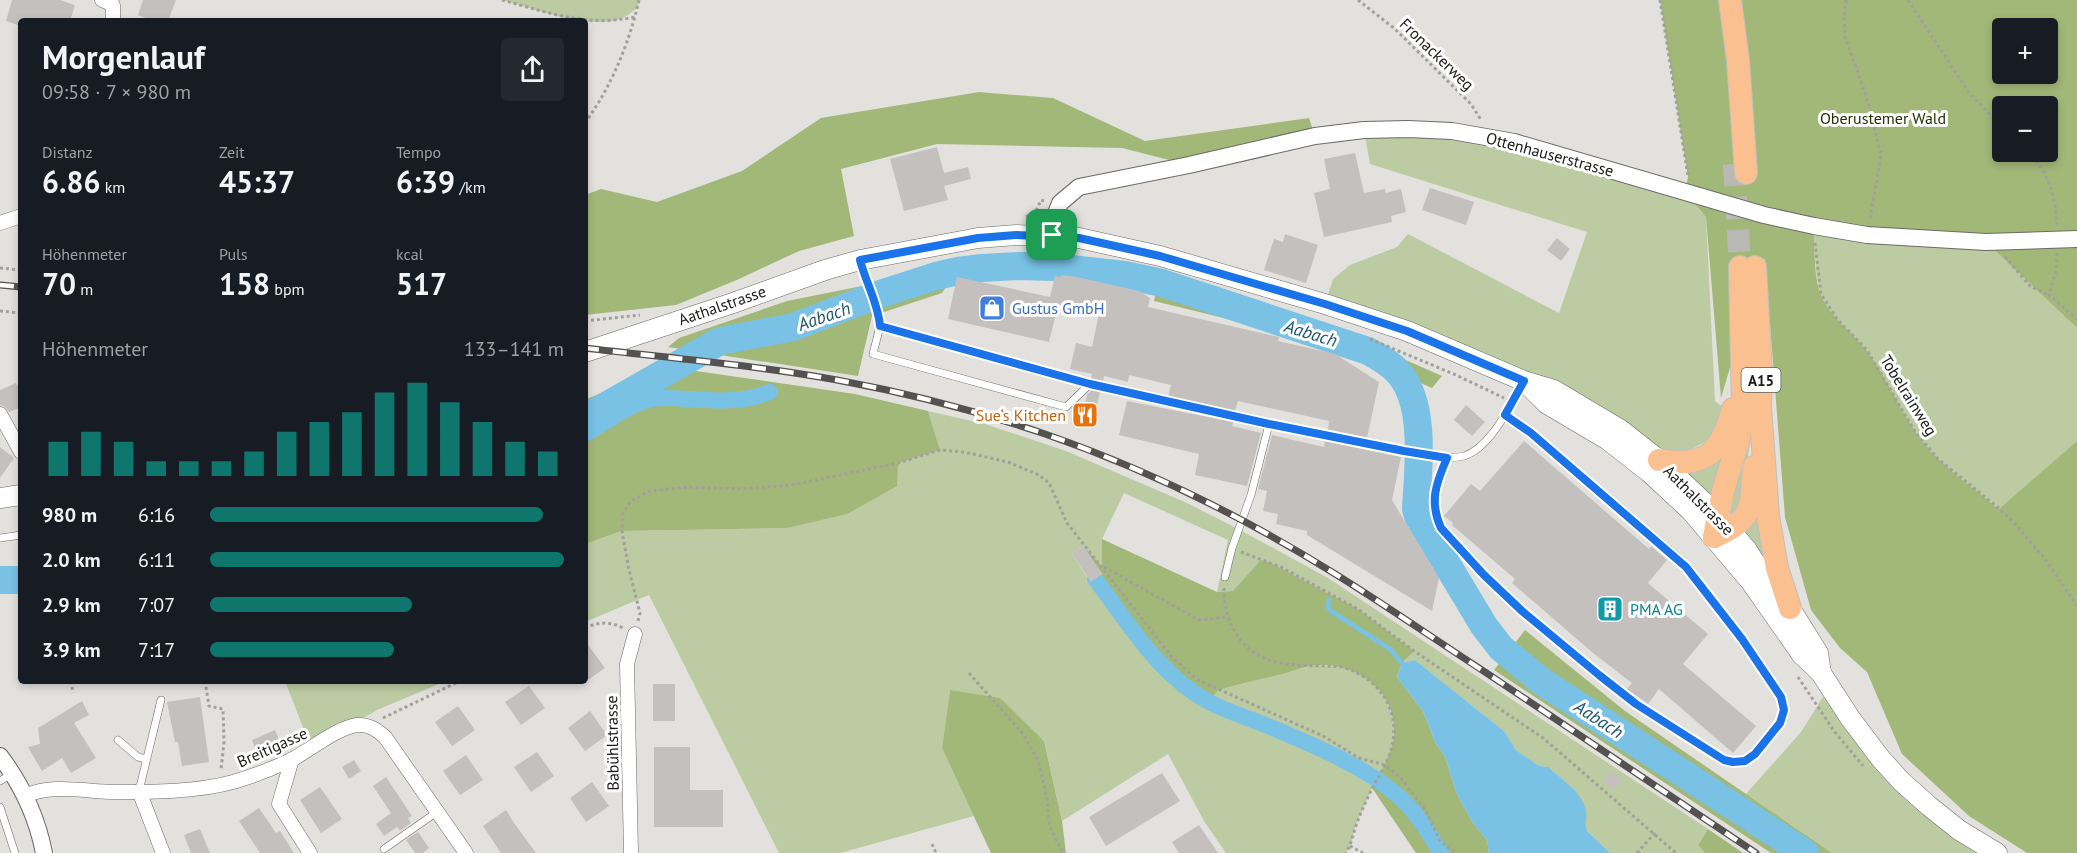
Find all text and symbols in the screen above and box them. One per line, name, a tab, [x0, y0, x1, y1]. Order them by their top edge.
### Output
street label: Fronackerweg	[1396, 14, 1478, 94]
map controls	[1992, 18, 2058, 162]
button: +	[1992, 18, 2058, 84]
text: Morgenlauf	[42, 35, 205, 78]
button: share	[501, 38, 564, 101]
text: 09:58 · 7 × 980 m	[42, 79, 191, 105]
button: −	[1992, 96, 2058, 162]
park label: Oberustemer Wald	[1820, 108, 1946, 128]
street label: Ottenhauserstrasse	[1484, 127, 1616, 181]
text: Distanz	[42, 142, 93, 162]
text: Zeit	[219, 142, 245, 162]
text: Tempo	[396, 142, 441, 162]
text: 6.86	[42, 162, 100, 201]
text: 45:37	[219, 162, 295, 201]
text: 6:39	[396, 162, 455, 201]
text: km	[100, 177, 125, 197]
text: /km	[455, 177, 486, 197]
pin	[1026, 209, 1077, 260]
icon: arrive	[1035, 218, 1068, 251]
text: Höhenmeter	[42, 244, 127, 264]
text: Puls	[219, 244, 247, 264]
text: kcal	[396, 244, 423, 264]
text: 70	[42, 264, 76, 303]
text: 158	[219, 264, 270, 303]
text: 517	[396, 264, 447, 303]
text: m	[76, 279, 93, 299]
text: bpm	[270, 279, 305, 299]
street label: Aathalstrasse	[676, 281, 768, 329]
shop icon: Gustus GmbH	[977, 293, 1007, 323]
water label: Aabach	[794, 296, 853, 336]
place label: Gustus GmbH	[1012, 298, 1104, 318]
water label: Aabach	[1281, 314, 1340, 352]
text: Höhenmeter	[42, 336, 148, 362]
text: 133–141 m	[464, 336, 564, 362]
street label: Tobelrainweg	[1876, 351, 1942, 439]
road number: A15	[1742, 368, 1780, 392]
restaurant icon: Sue‘s Kitchen	[1070, 400, 1100, 430]
place label: Sue‘s Kitchen	[976, 405, 1066, 425]
street label: Aathalstrasse	[1660, 461, 1738, 539]
text: 980 m	[42, 502, 97, 528]
text: 6:16	[138, 502, 175, 528]
text: 2.0 km	[42, 547, 101, 573]
text: 6:11	[138, 547, 175, 573]
text: 2.9 km	[42, 592, 101, 618]
text: 7:07	[138, 592, 175, 618]
building icon: PMA AG	[1595, 594, 1625, 624]
place label: PMA AG	[1630, 599, 1683, 619]
text: 3.9 km	[42, 637, 101, 663]
text: 7:17	[138, 637, 175, 663]
water label: Aabach	[1569, 694, 1628, 743]
street label: Babühlstrasse	[601, 695, 623, 791]
street label: Breitigasse	[234, 723, 310, 771]

